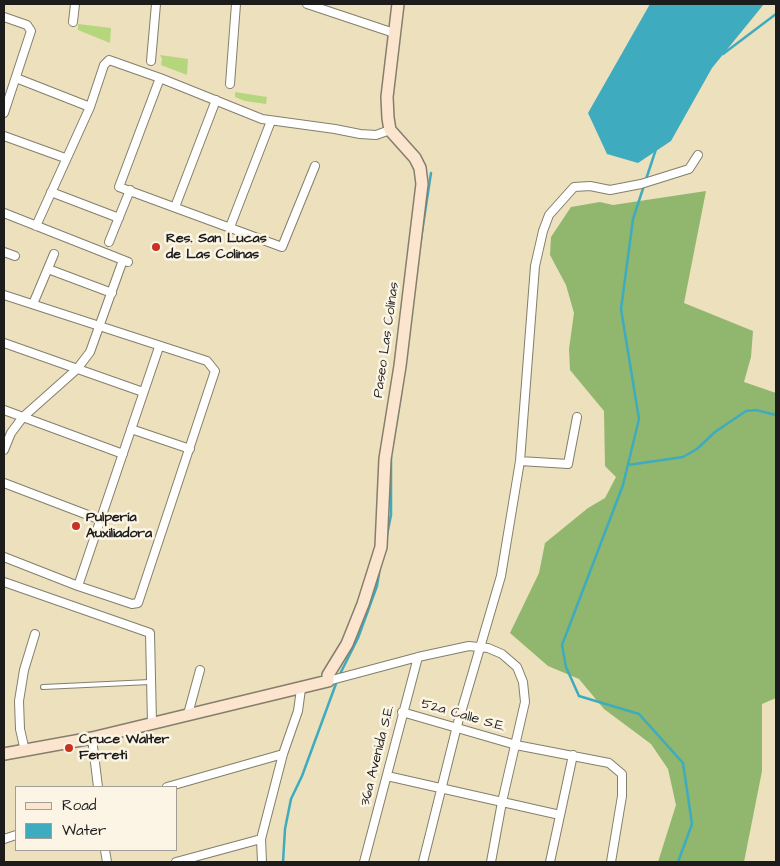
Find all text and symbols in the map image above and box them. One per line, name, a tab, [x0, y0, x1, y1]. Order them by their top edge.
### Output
place label: Res. San Lucas de Las Colinas	[166, 231, 267, 264]
marker: Res. San Lucas de Las Colinas	[150, 241, 162, 253]
street label: Paseo Las Colinas	[371, 281, 403, 399]
place label: Pulpería Auxiliadora	[86, 510, 152, 542]
marker: Pulpería Auxiliadora	[70, 520, 82, 532]
street label: 52a Calle S.E.	[419, 696, 507, 736]
street label: 36a Avenida S.E.	[357, 704, 399, 808]
place label: Cruce Walter Ferreti	[79, 732, 169, 764]
marker: Cruce Walter Ferreti	[63, 742, 75, 754]
legend	[15, 786, 178, 851]
text: Road	[62, 795, 96, 816]
text: Water	[62, 820, 106, 841]

